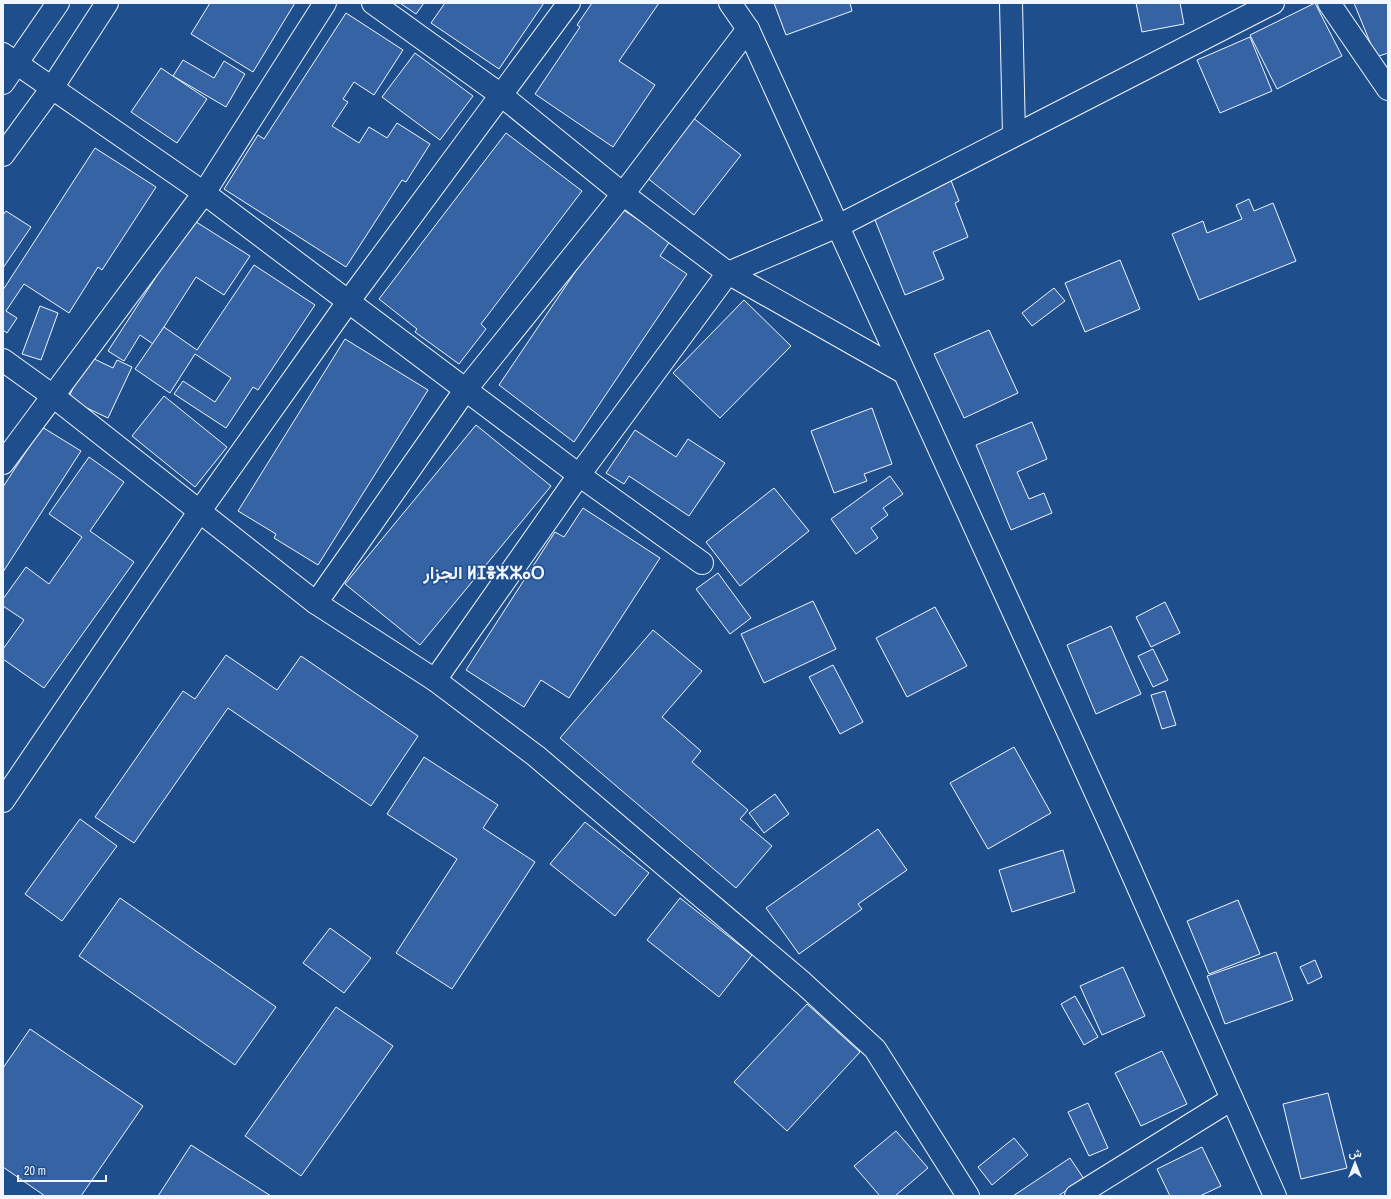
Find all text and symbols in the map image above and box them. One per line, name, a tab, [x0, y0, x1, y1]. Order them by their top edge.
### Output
district label: الجزار ⵍⵊⴻⵣⵣⴰⵔ	[422, 560, 545, 585]
north arrow	[1335, 1143, 1375, 1183]
text: ش	[1348, 1146, 1362, 1160]
scale bar	[18, 1157, 106, 1183]
text: 20 m	[24, 1163, 46, 1179]

